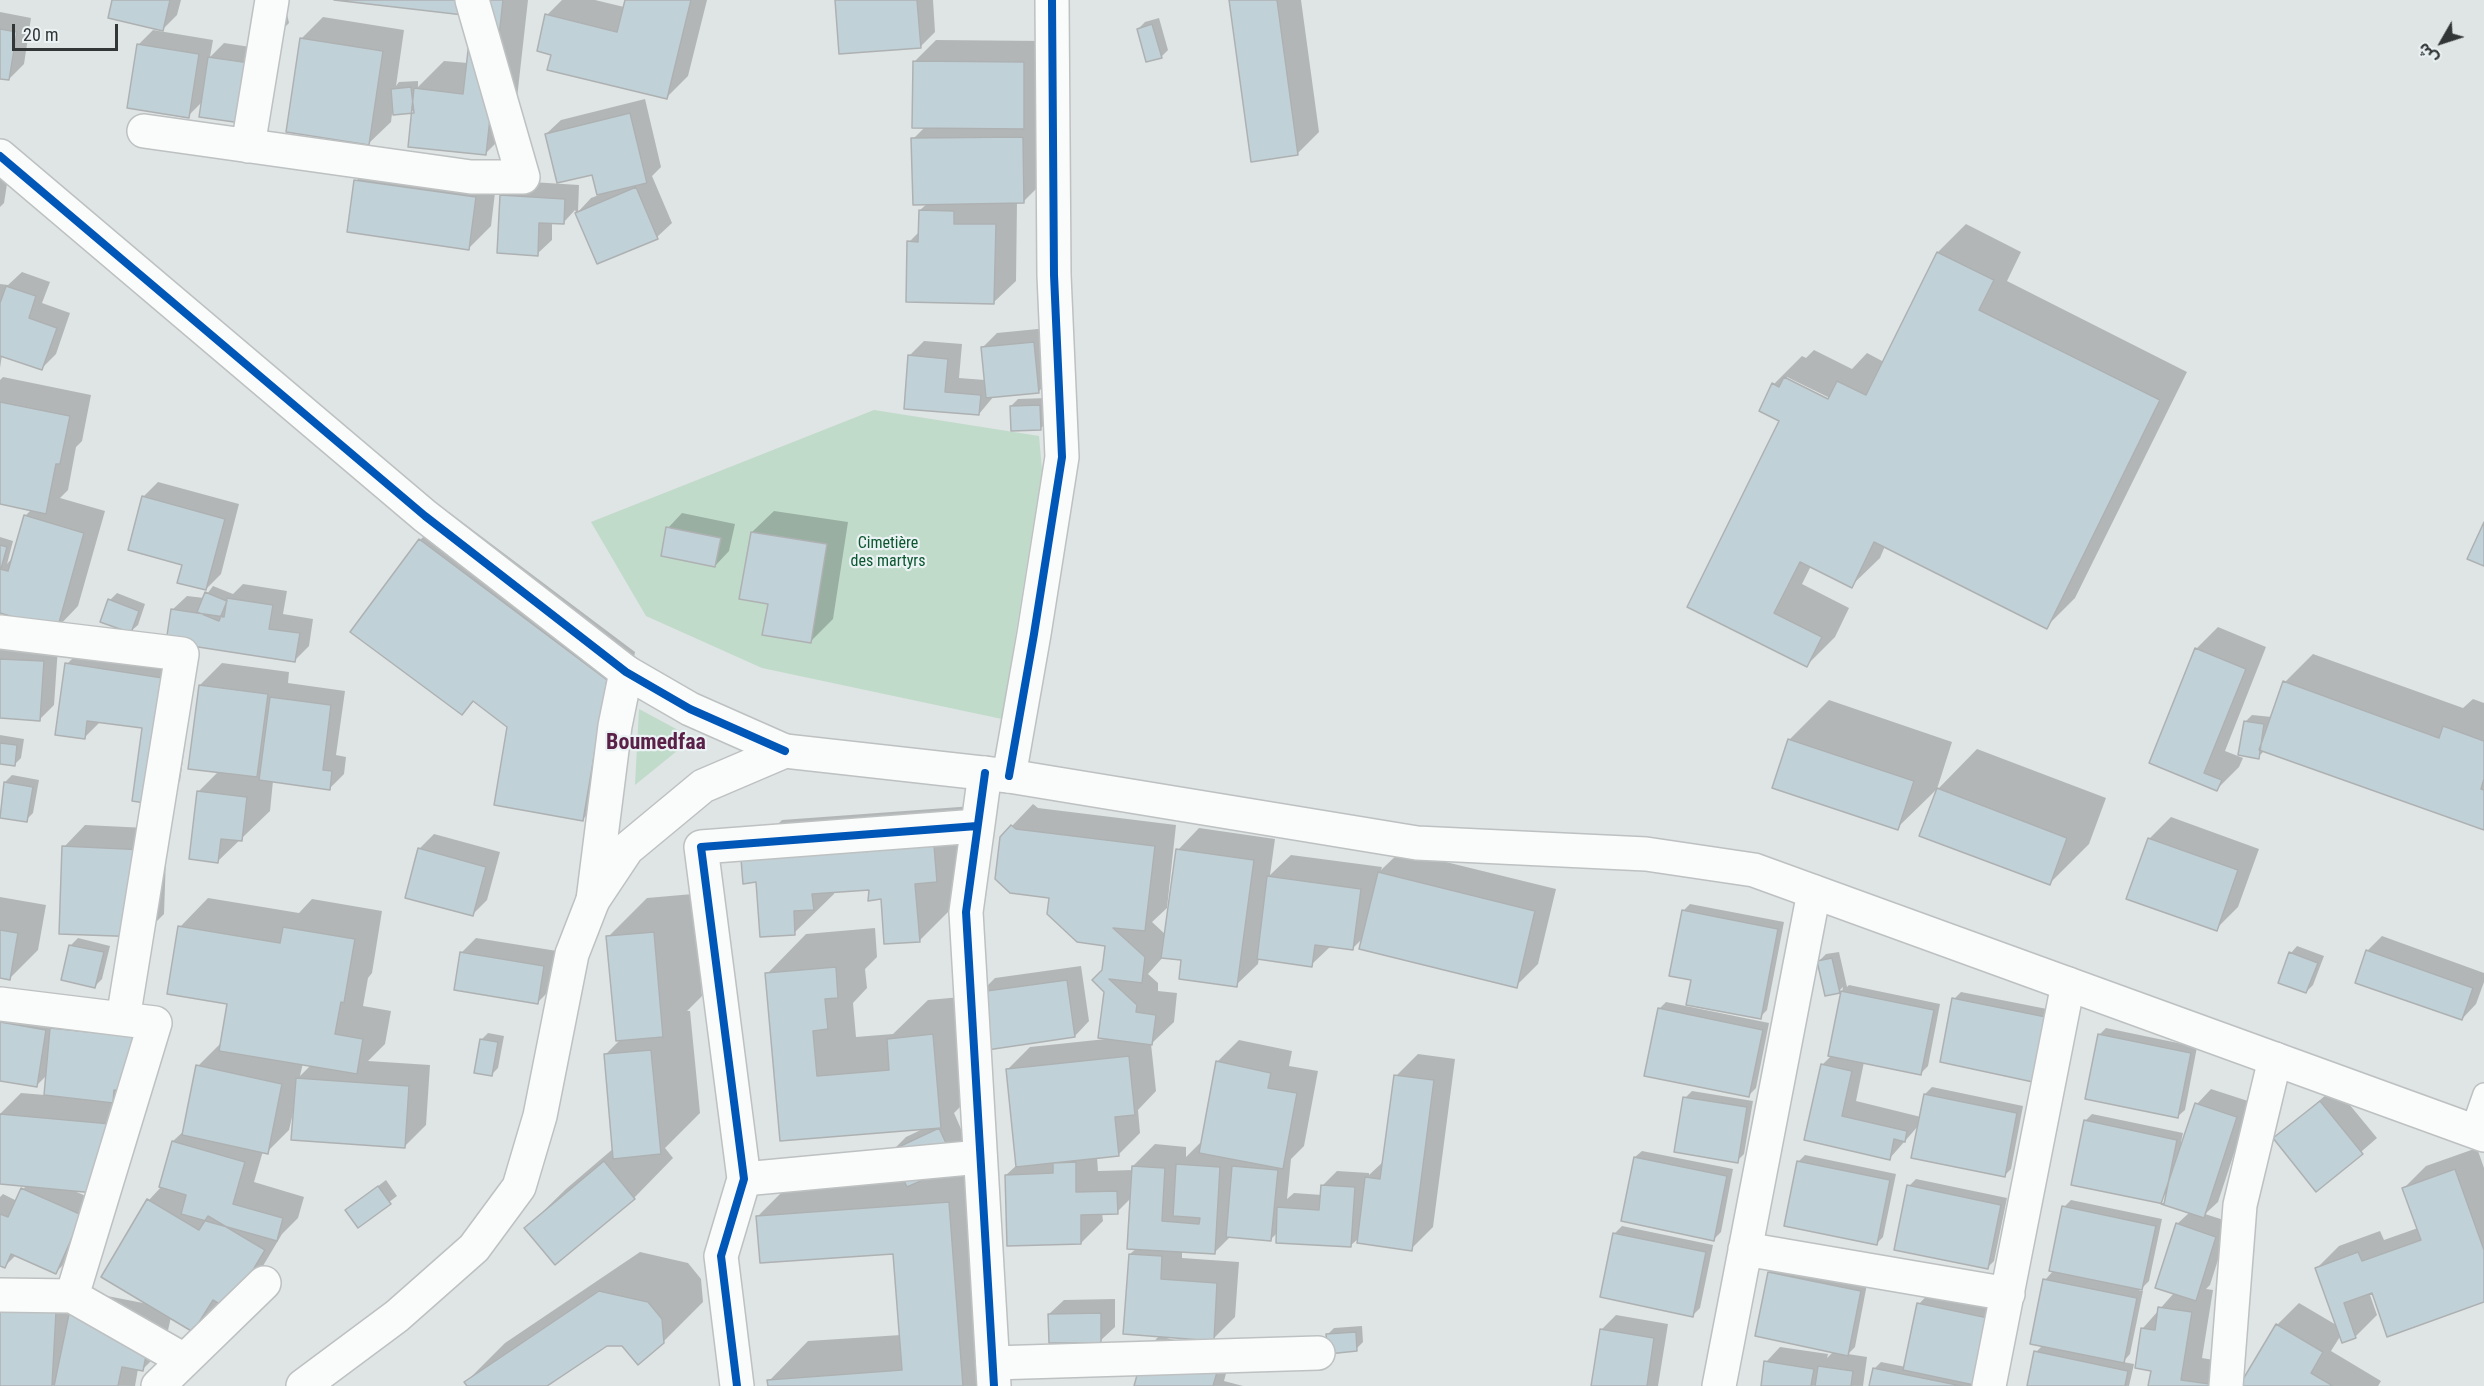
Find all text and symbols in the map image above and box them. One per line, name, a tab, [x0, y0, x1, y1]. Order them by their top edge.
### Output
scale bar	[15, 12, 122, 50]
north arrow	[2412, 12, 2472, 72]
text: 20 m	[23, 24, 58, 45]
text: ش	[2413, 39, 2442, 68]
park label: Cimetière des martyrs	[851, 534, 925, 572]
district label: Boumedfaa	[606, 730, 706, 756]

